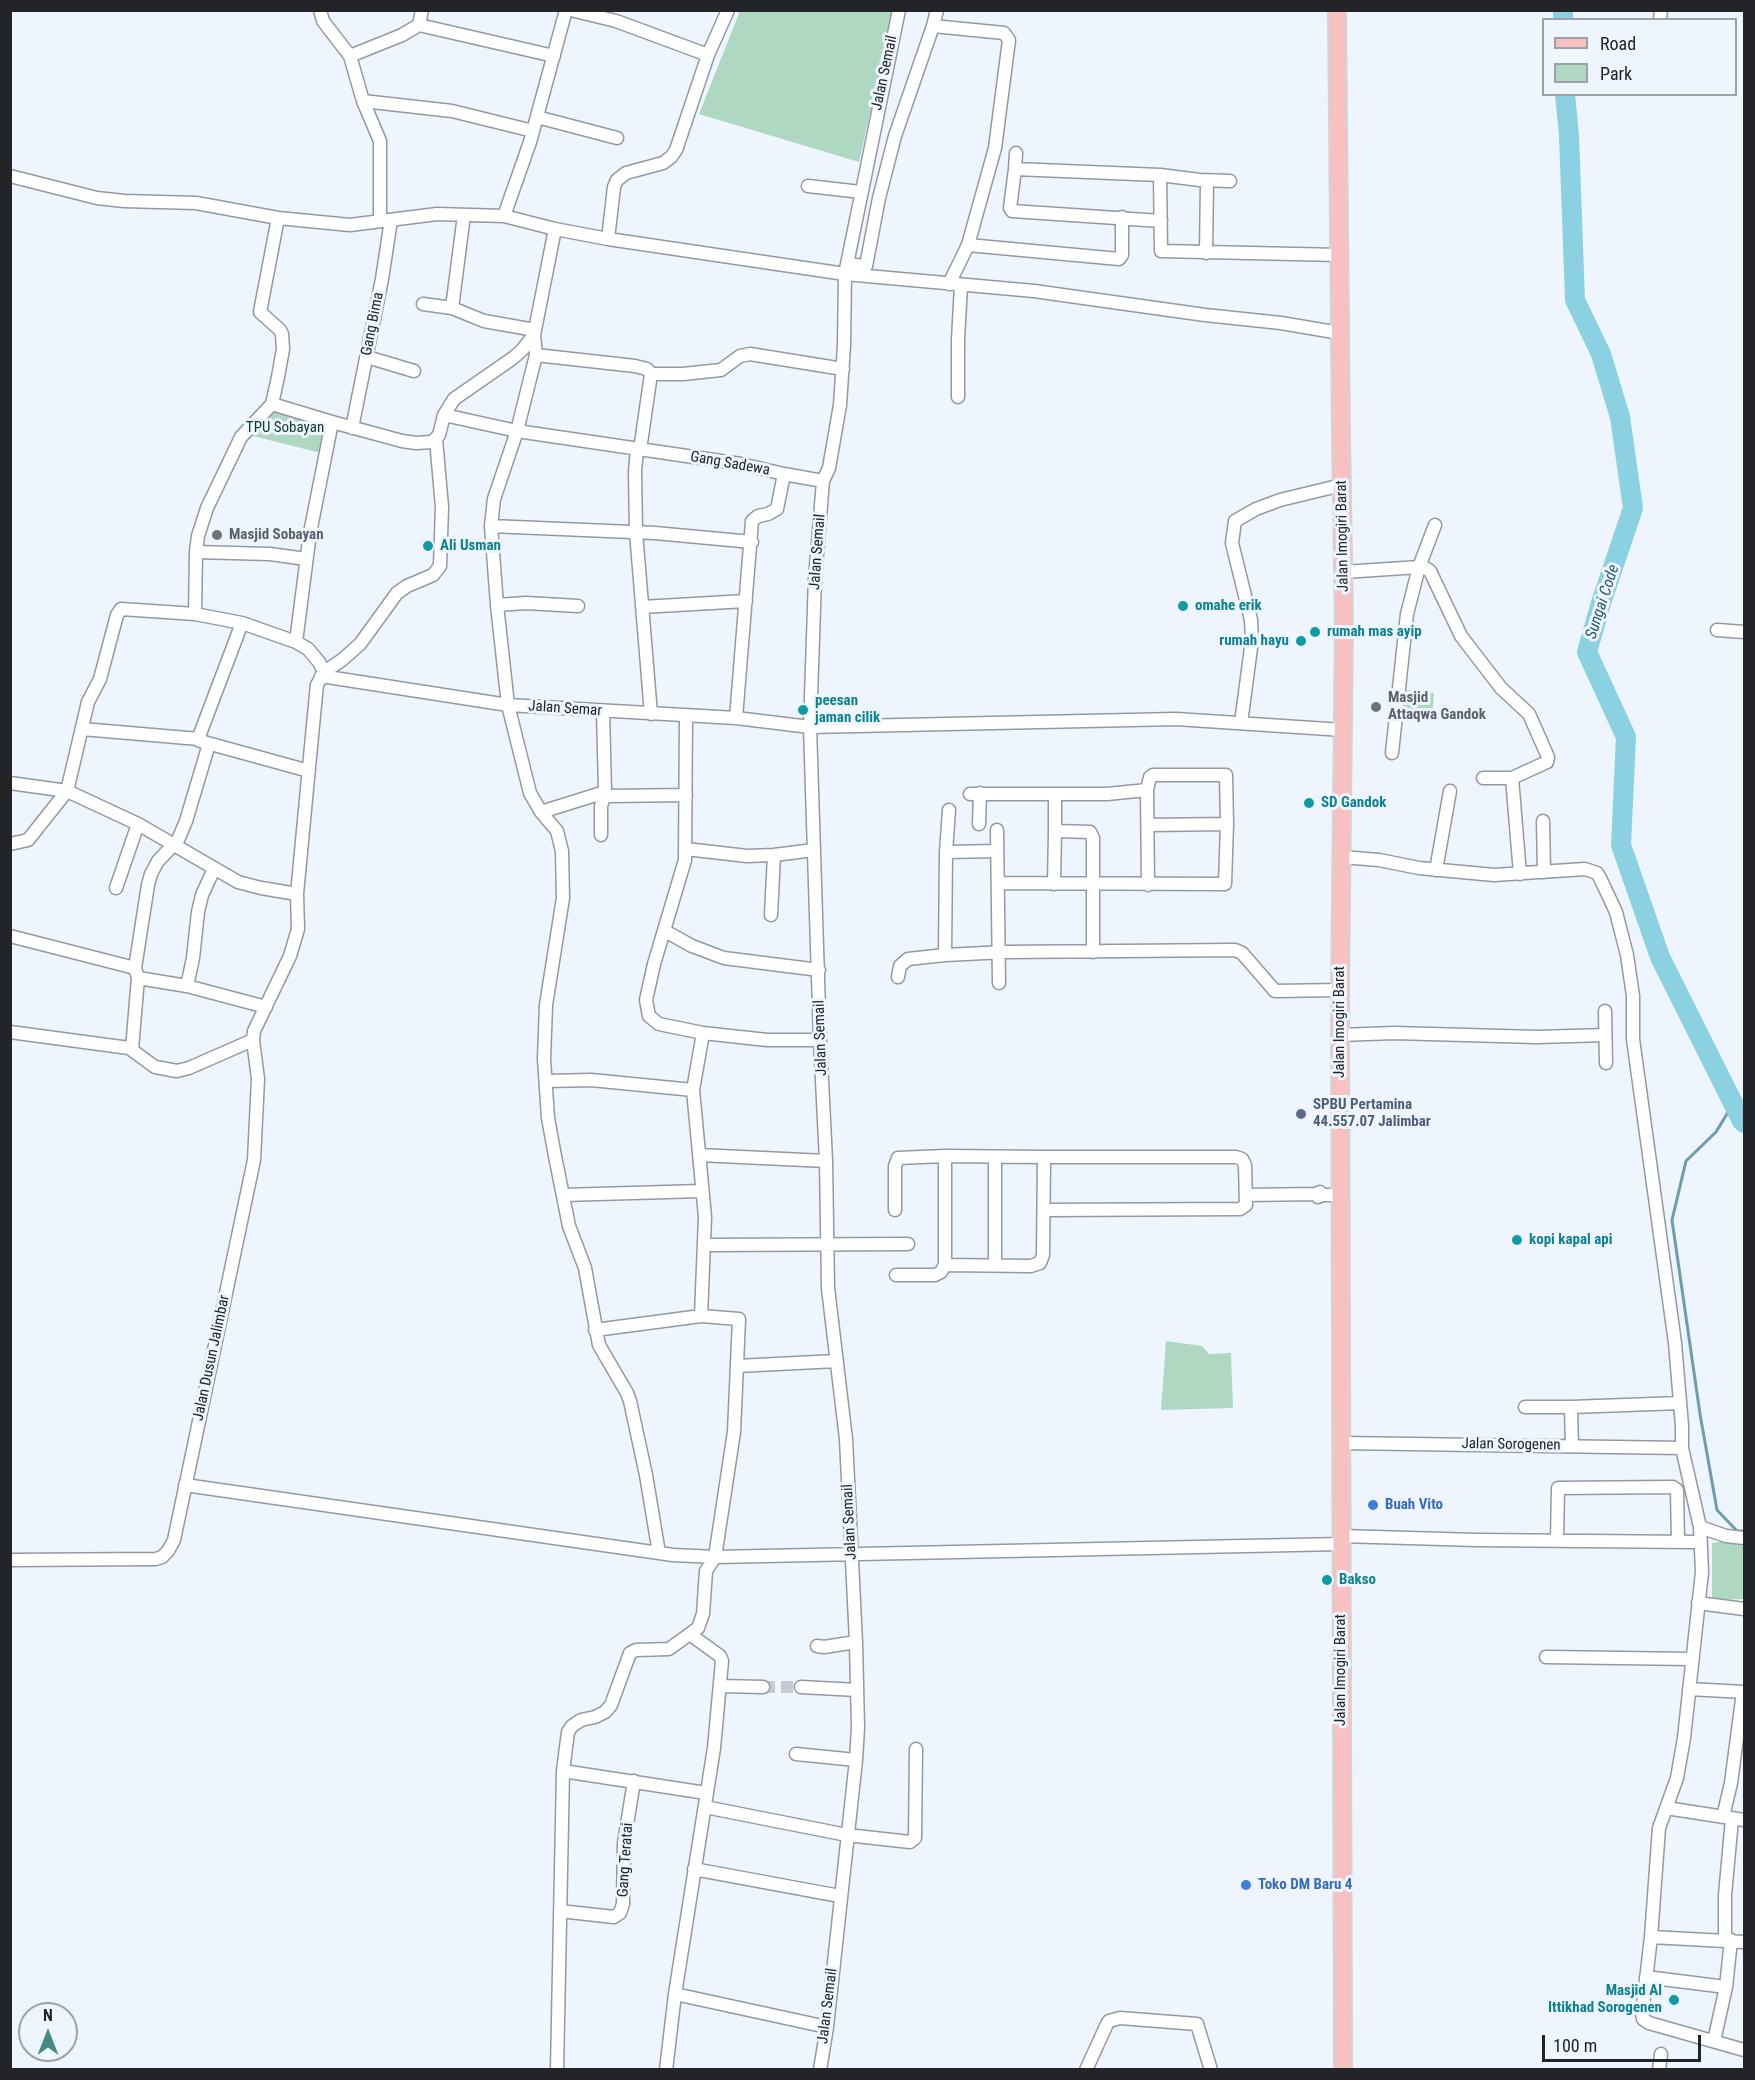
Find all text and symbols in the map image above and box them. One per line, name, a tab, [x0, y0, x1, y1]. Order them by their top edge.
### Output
legend	[1542, 18, 1737, 96]
text: Road	[1600, 33, 1636, 54]
street label: Jalan Semail	[868, 34, 902, 112]
text: Park	[1600, 63, 1632, 84]
street label: Gang Bima	[358, 291, 388, 357]
park label: TPU Sobayan	[246, 419, 324, 437]
street label: Gang Sadewa	[689, 448, 771, 480]
street label: Jalan Imogiri Barat	[1333, 480, 1353, 592]
street label: Jalan Semail	[806, 513, 830, 591]
place label: Masjid Sobayan	[229, 526, 324, 544]
marker: Masjid Sobayan	[210, 528, 224, 542]
place label: Ali Usman	[440, 537, 501, 555]
marker: Ali Usman	[421, 539, 435, 553]
water label: Sungai Code	[1582, 562, 1624, 642]
place label: omahe erik	[1195, 597, 1262, 615]
marker: omahe erik	[1176, 599, 1190, 613]
place label: rumah mas ayip	[1327, 623, 1422, 641]
marker: rumah mas ayip	[1308, 625, 1322, 639]
place label: rumah hayu	[1219, 632, 1289, 650]
marker: rumah hayu	[1294, 634, 1308, 648]
place label: Masjid Attaqwa Gandok	[1388, 689, 1486, 724]
place label: peesan jaman cilik	[815, 692, 880, 727]
street label: Jalan Semar	[528, 697, 602, 721]
marker: Masjid Attaqwa Gandok	[1369, 700, 1383, 714]
marker: peesan jaman cilik	[796, 703, 810, 717]
place label: SD Gandok	[1321, 794, 1386, 812]
marker: SD Gandok	[1302, 796, 1316, 810]
street label: Jalan Imogiri Barat	[1331, 966, 1349, 1078]
street label: Jalan Semail	[811, 1000, 831, 1076]
place label: SPBU Pertamina 44.557.07 Jalimbar	[1313, 1096, 1431, 1131]
marker: SPBU Pertamina 44.557.07 Jalimbar	[1294, 1107, 1308, 1121]
place label: kopi kapal api	[1529, 1231, 1613, 1249]
marker: kopi kapal api	[1510, 1233, 1524, 1247]
street label: Jalan Dusun Jalimbar	[190, 1293, 234, 1423]
street label: Jalan Sorogenen	[1461, 1435, 1561, 1455]
street label: Jalan Semail	[839, 1484, 861, 1560]
place label: Buah Vito	[1385, 1496, 1443, 1514]
marker: Buah Vito	[1366, 1498, 1380, 1512]
place label: Bakso	[1339, 1571, 1376, 1589]
marker: Bakso	[1320, 1573, 1334, 1587]
street label: Jalan Imogiri Barat	[1332, 1614, 1350, 1726]
street label: Gang Teratai	[614, 1822, 638, 1898]
place label: Toko DM Baru 4	[1258, 1876, 1352, 1894]
marker: Toko DM Baru 4	[1239, 1878, 1253, 1892]
street label: Jalan Semail	[814, 1967, 842, 2045]
place label: Masjid Al Ittikhad Sorogenen	[1548, 1982, 1662, 2017]
marker: Masjid Al Ittikhad Sorogenen	[1667, 1993, 1681, 2007]
north arrow	[18, 2002, 78, 2062]
text: N	[43, 2006, 53, 2025]
scale bar	[1545, 2023, 1704, 2061]
text: 100 m	[1553, 2035, 1597, 2056]

